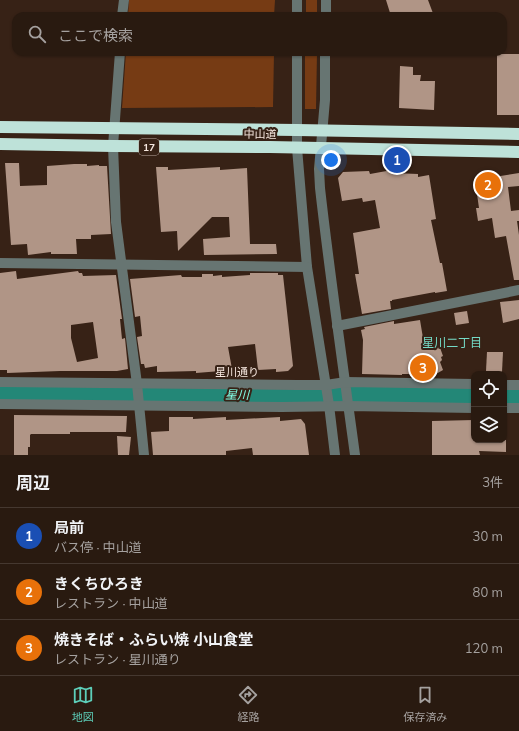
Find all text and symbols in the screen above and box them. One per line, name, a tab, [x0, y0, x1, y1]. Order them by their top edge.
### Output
search box	[12, 12, 507, 56]
icon: search	[26, 23, 48, 45]
text: ここで検索	[58, 26, 133, 45]
street label: 中山道	[243, 127, 277, 141]
road number: 17	[139, 139, 159, 155]
pin: 1	[384, 145, 410, 175]
your location	[321, 150, 341, 170]
pin: 2	[475, 170, 501, 200]
district label: 星川二丁目	[422, 335, 482, 350]
pin: 3	[410, 353, 436, 383]
street label: 星川通り	[215, 365, 259, 379]
map controls	[471, 371, 507, 443]
button: locate	[471, 371, 507, 407]
water label: 星川	[225, 387, 251, 402]
button: layers	[471, 407, 507, 443]
text: 周辺	[16, 472, 50, 493]
text: 3件	[482, 474, 503, 490]
text: 局前	[54, 518, 84, 537]
text: 1	[25, 528, 33, 544]
text: 30 m	[473, 528, 503, 544]
text: バス停 · 中山道	[54, 539, 142, 555]
text: きくちひろき	[54, 574, 144, 593]
text: 2	[25, 584, 33, 600]
text: 80 m	[473, 584, 503, 600]
text: レストラン · 中山道	[54, 595, 168, 611]
text: 焼きそば・ふらい焼 小山食堂	[54, 630, 253, 649]
text: 3	[25, 640, 33, 656]
text: 120 m	[465, 640, 503, 656]
text: レストラン · 星川通り	[54, 651, 181, 667]
tab: 地図	[72, 684, 94, 724]
tab: 経路	[237, 684, 259, 724]
tab: 保存済み	[403, 684, 447, 724]

